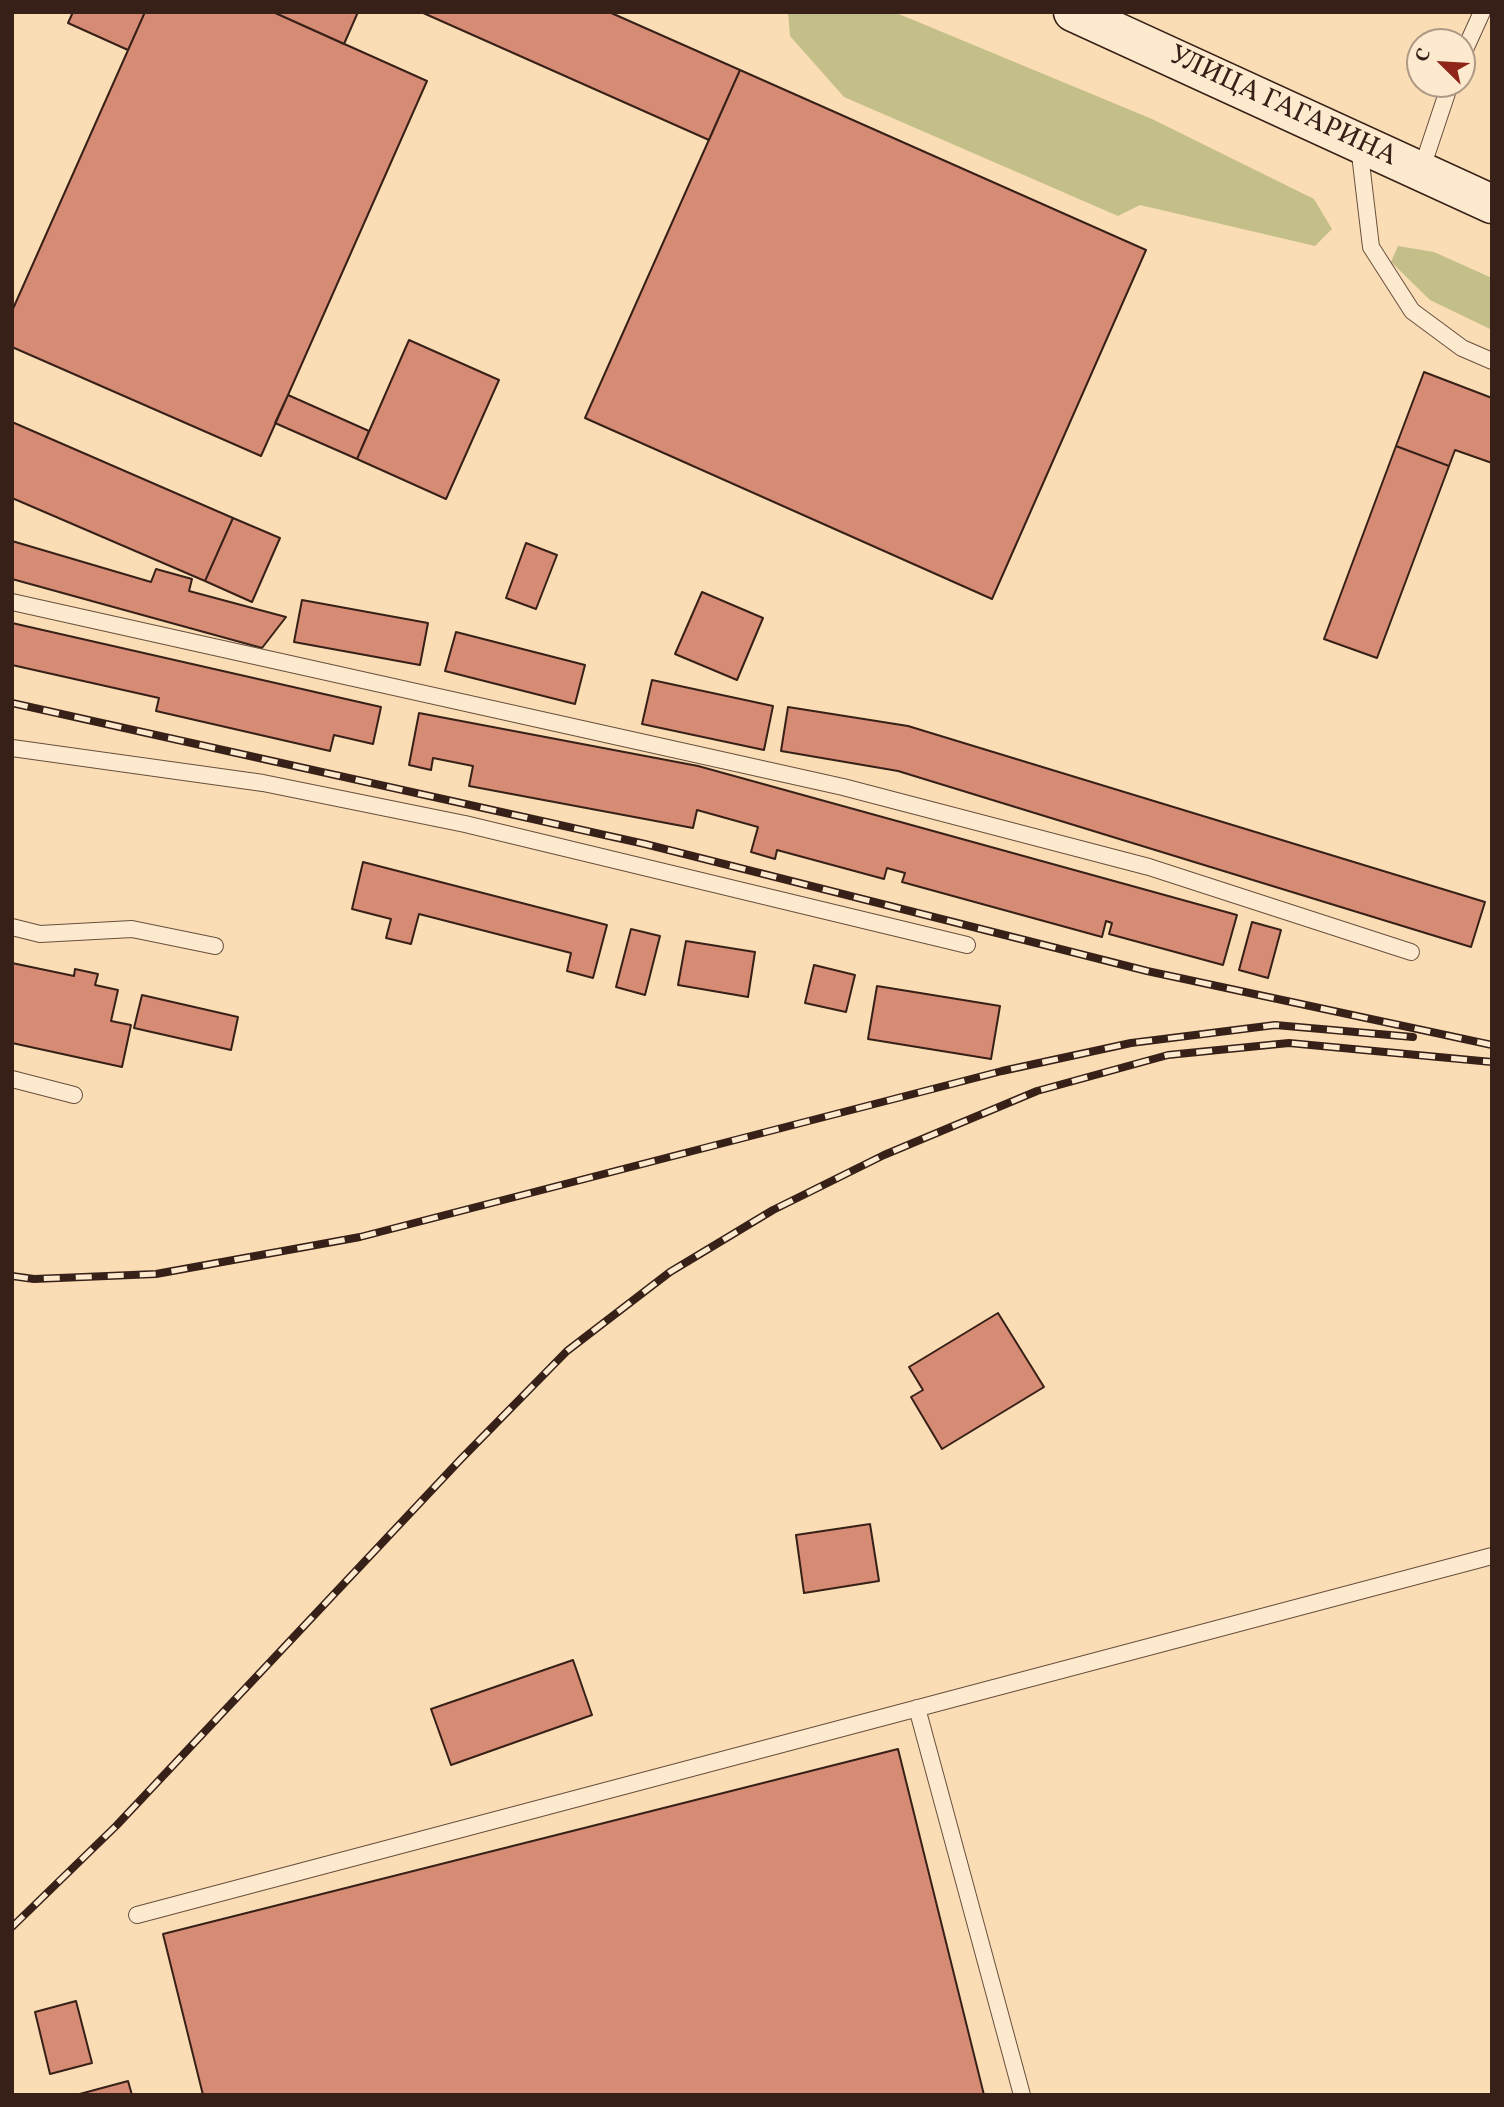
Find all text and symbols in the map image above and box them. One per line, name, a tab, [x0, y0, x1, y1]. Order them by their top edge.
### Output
north arrow	[1406, 28, 1476, 98]
street label: УЛИЦА ГАГАРИНА	[1163, 40, 1401, 176]
text: С	[1409, 44, 1438, 66]

